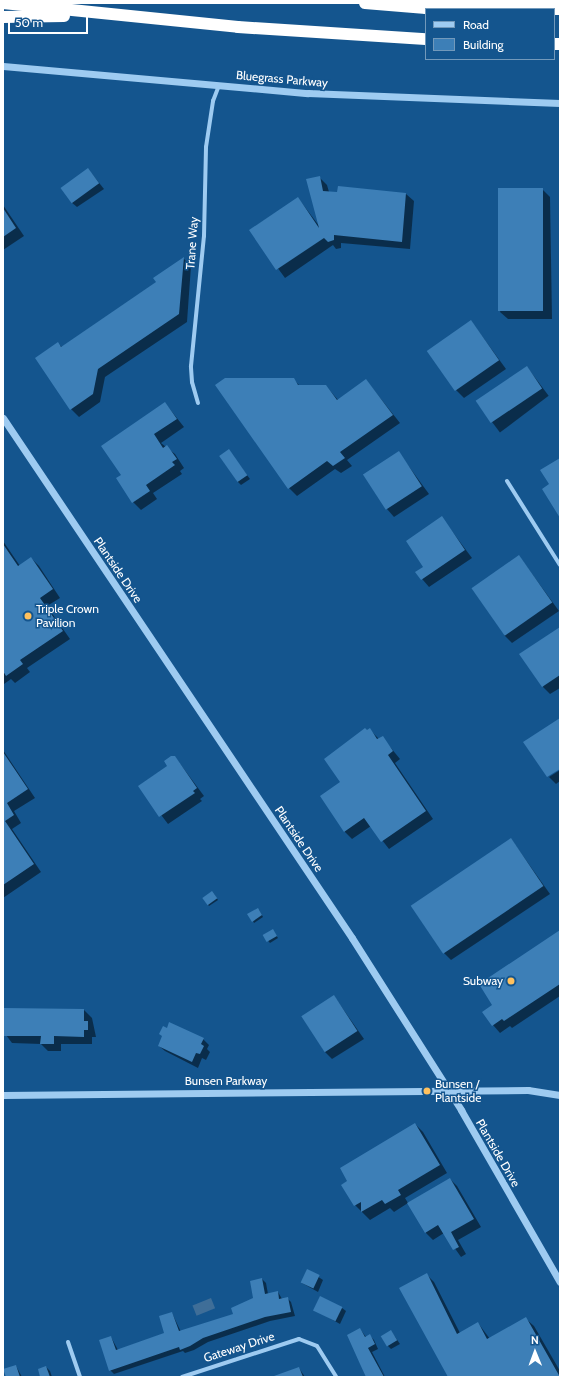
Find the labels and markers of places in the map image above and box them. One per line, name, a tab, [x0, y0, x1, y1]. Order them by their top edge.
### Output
place label: Triple Crown Pavilion	[36, 602, 99, 630]
marker: Triple Crown Pavilion	[23, 611, 33, 621]
place label: Subway	[463, 974, 503, 988]
marker: Subway	[506, 976, 516, 986]
place label: Bunsen / Plantside	[435, 1077, 481, 1105]
marker: Bunsen / Plantside	[422, 1086, 432, 1096]

